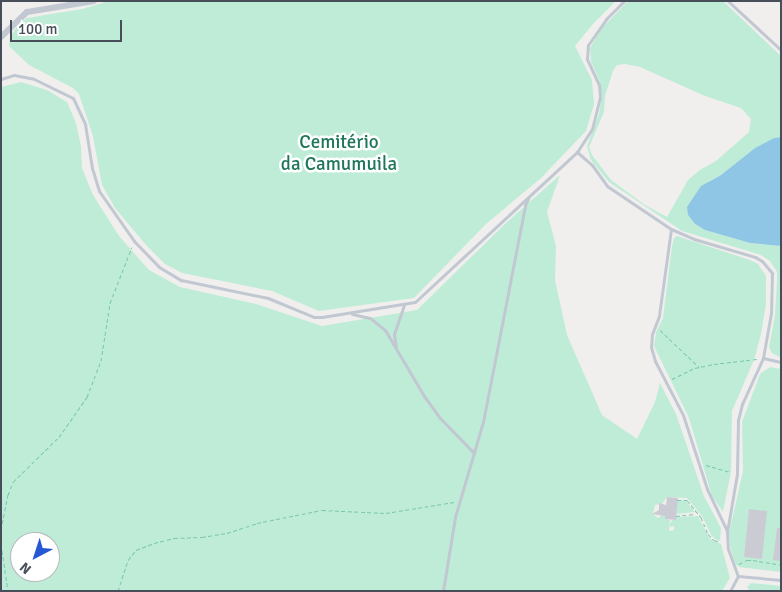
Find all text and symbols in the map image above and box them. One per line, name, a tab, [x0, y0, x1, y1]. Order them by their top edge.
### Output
scale bar	[12, 10, 125, 42]
text: 100 m	[18, 20, 58, 38]
park label: Cemitério da Camumuila	[281, 132, 397, 176]
north arrow	[10, 532, 60, 582]
text: N	[16, 558, 35, 578]

